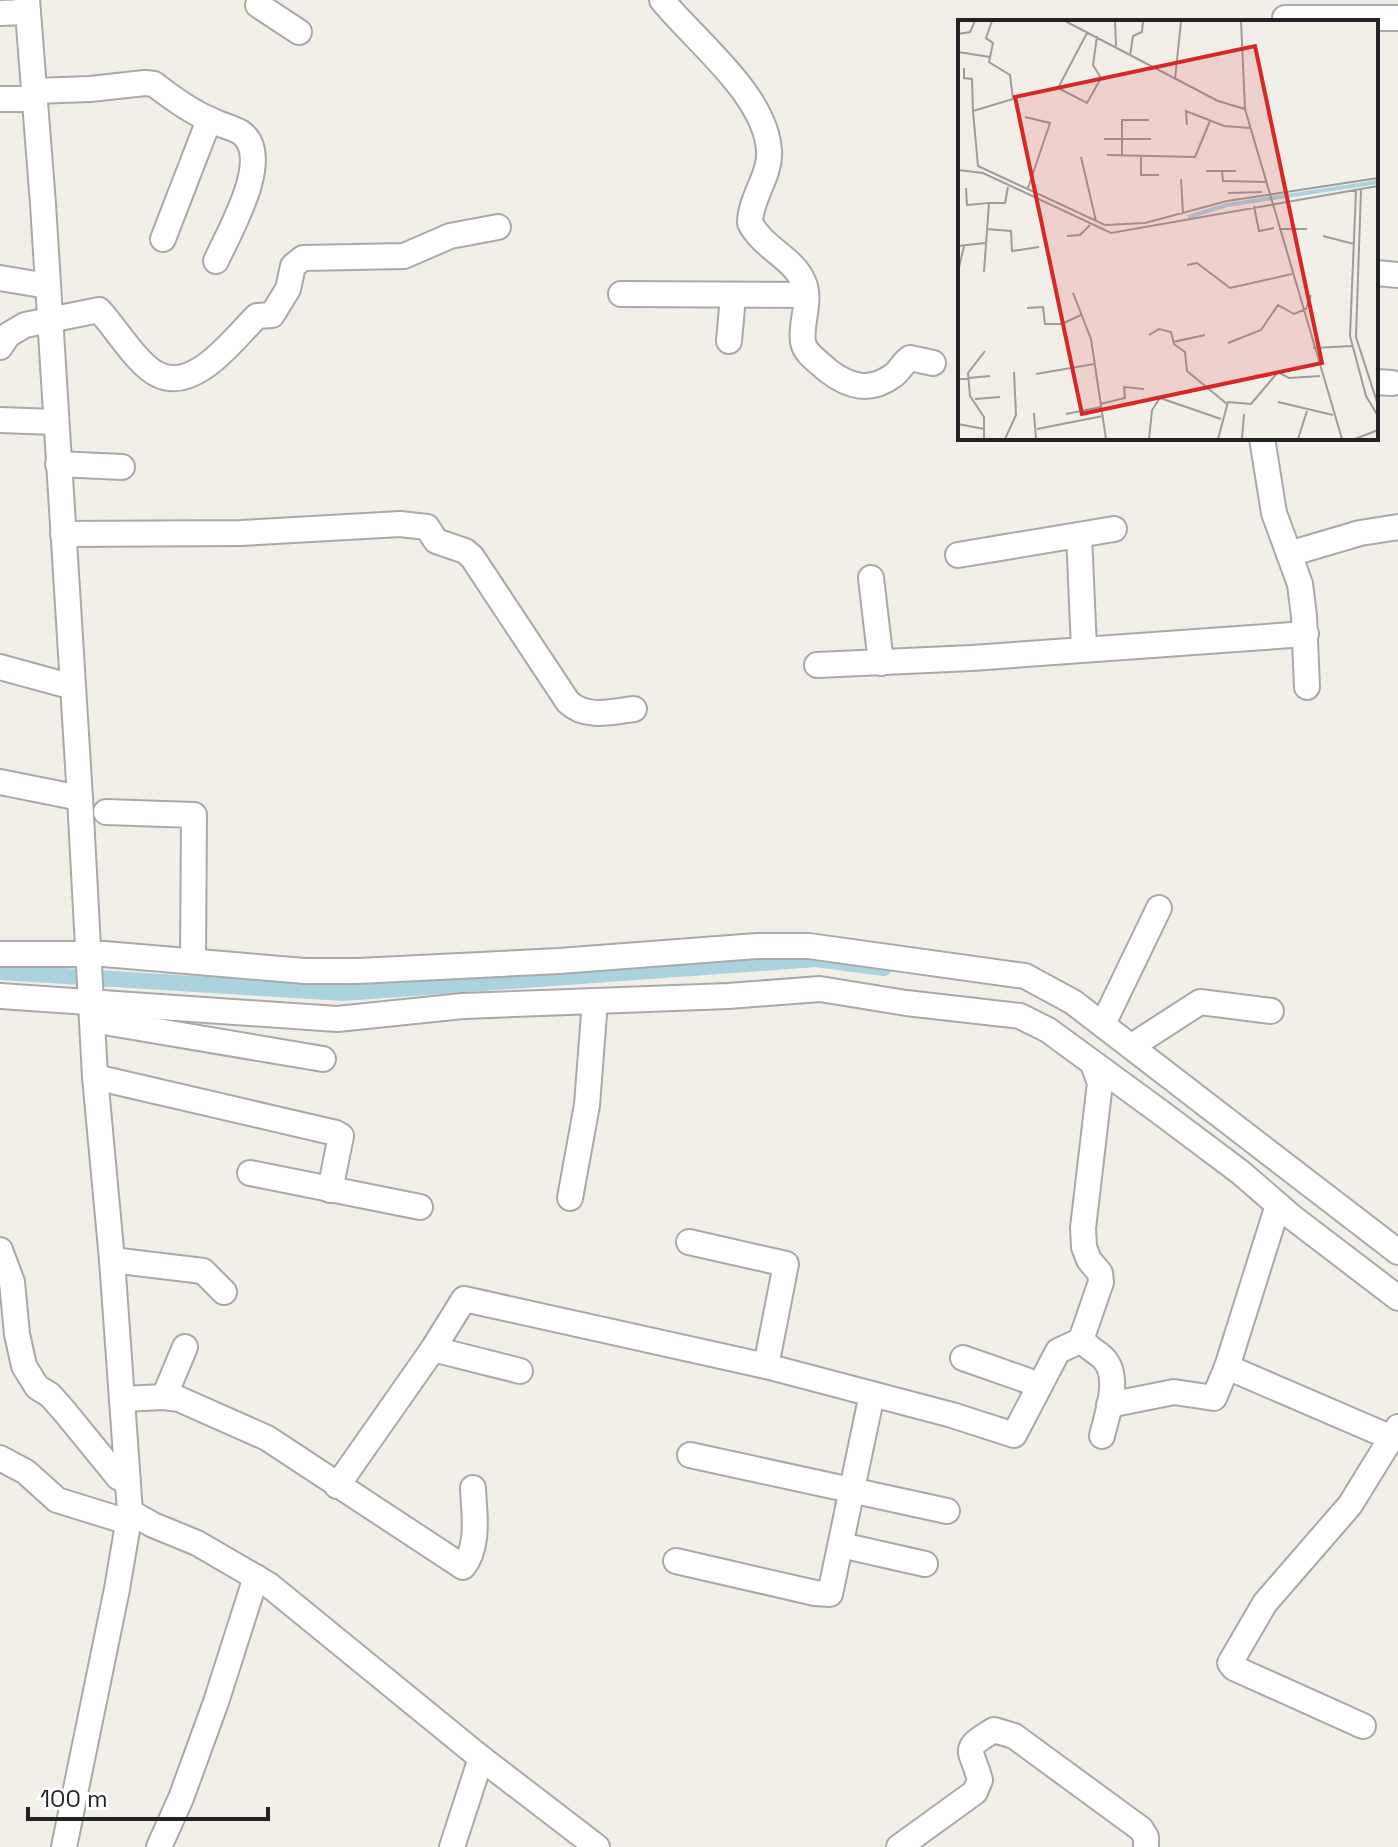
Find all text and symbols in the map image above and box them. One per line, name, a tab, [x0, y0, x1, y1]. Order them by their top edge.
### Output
inset map	[958, 20, 1378, 440]
scale bar	[28, 1771, 268, 1821]
text: 100 m	[40, 1783, 108, 1814]

